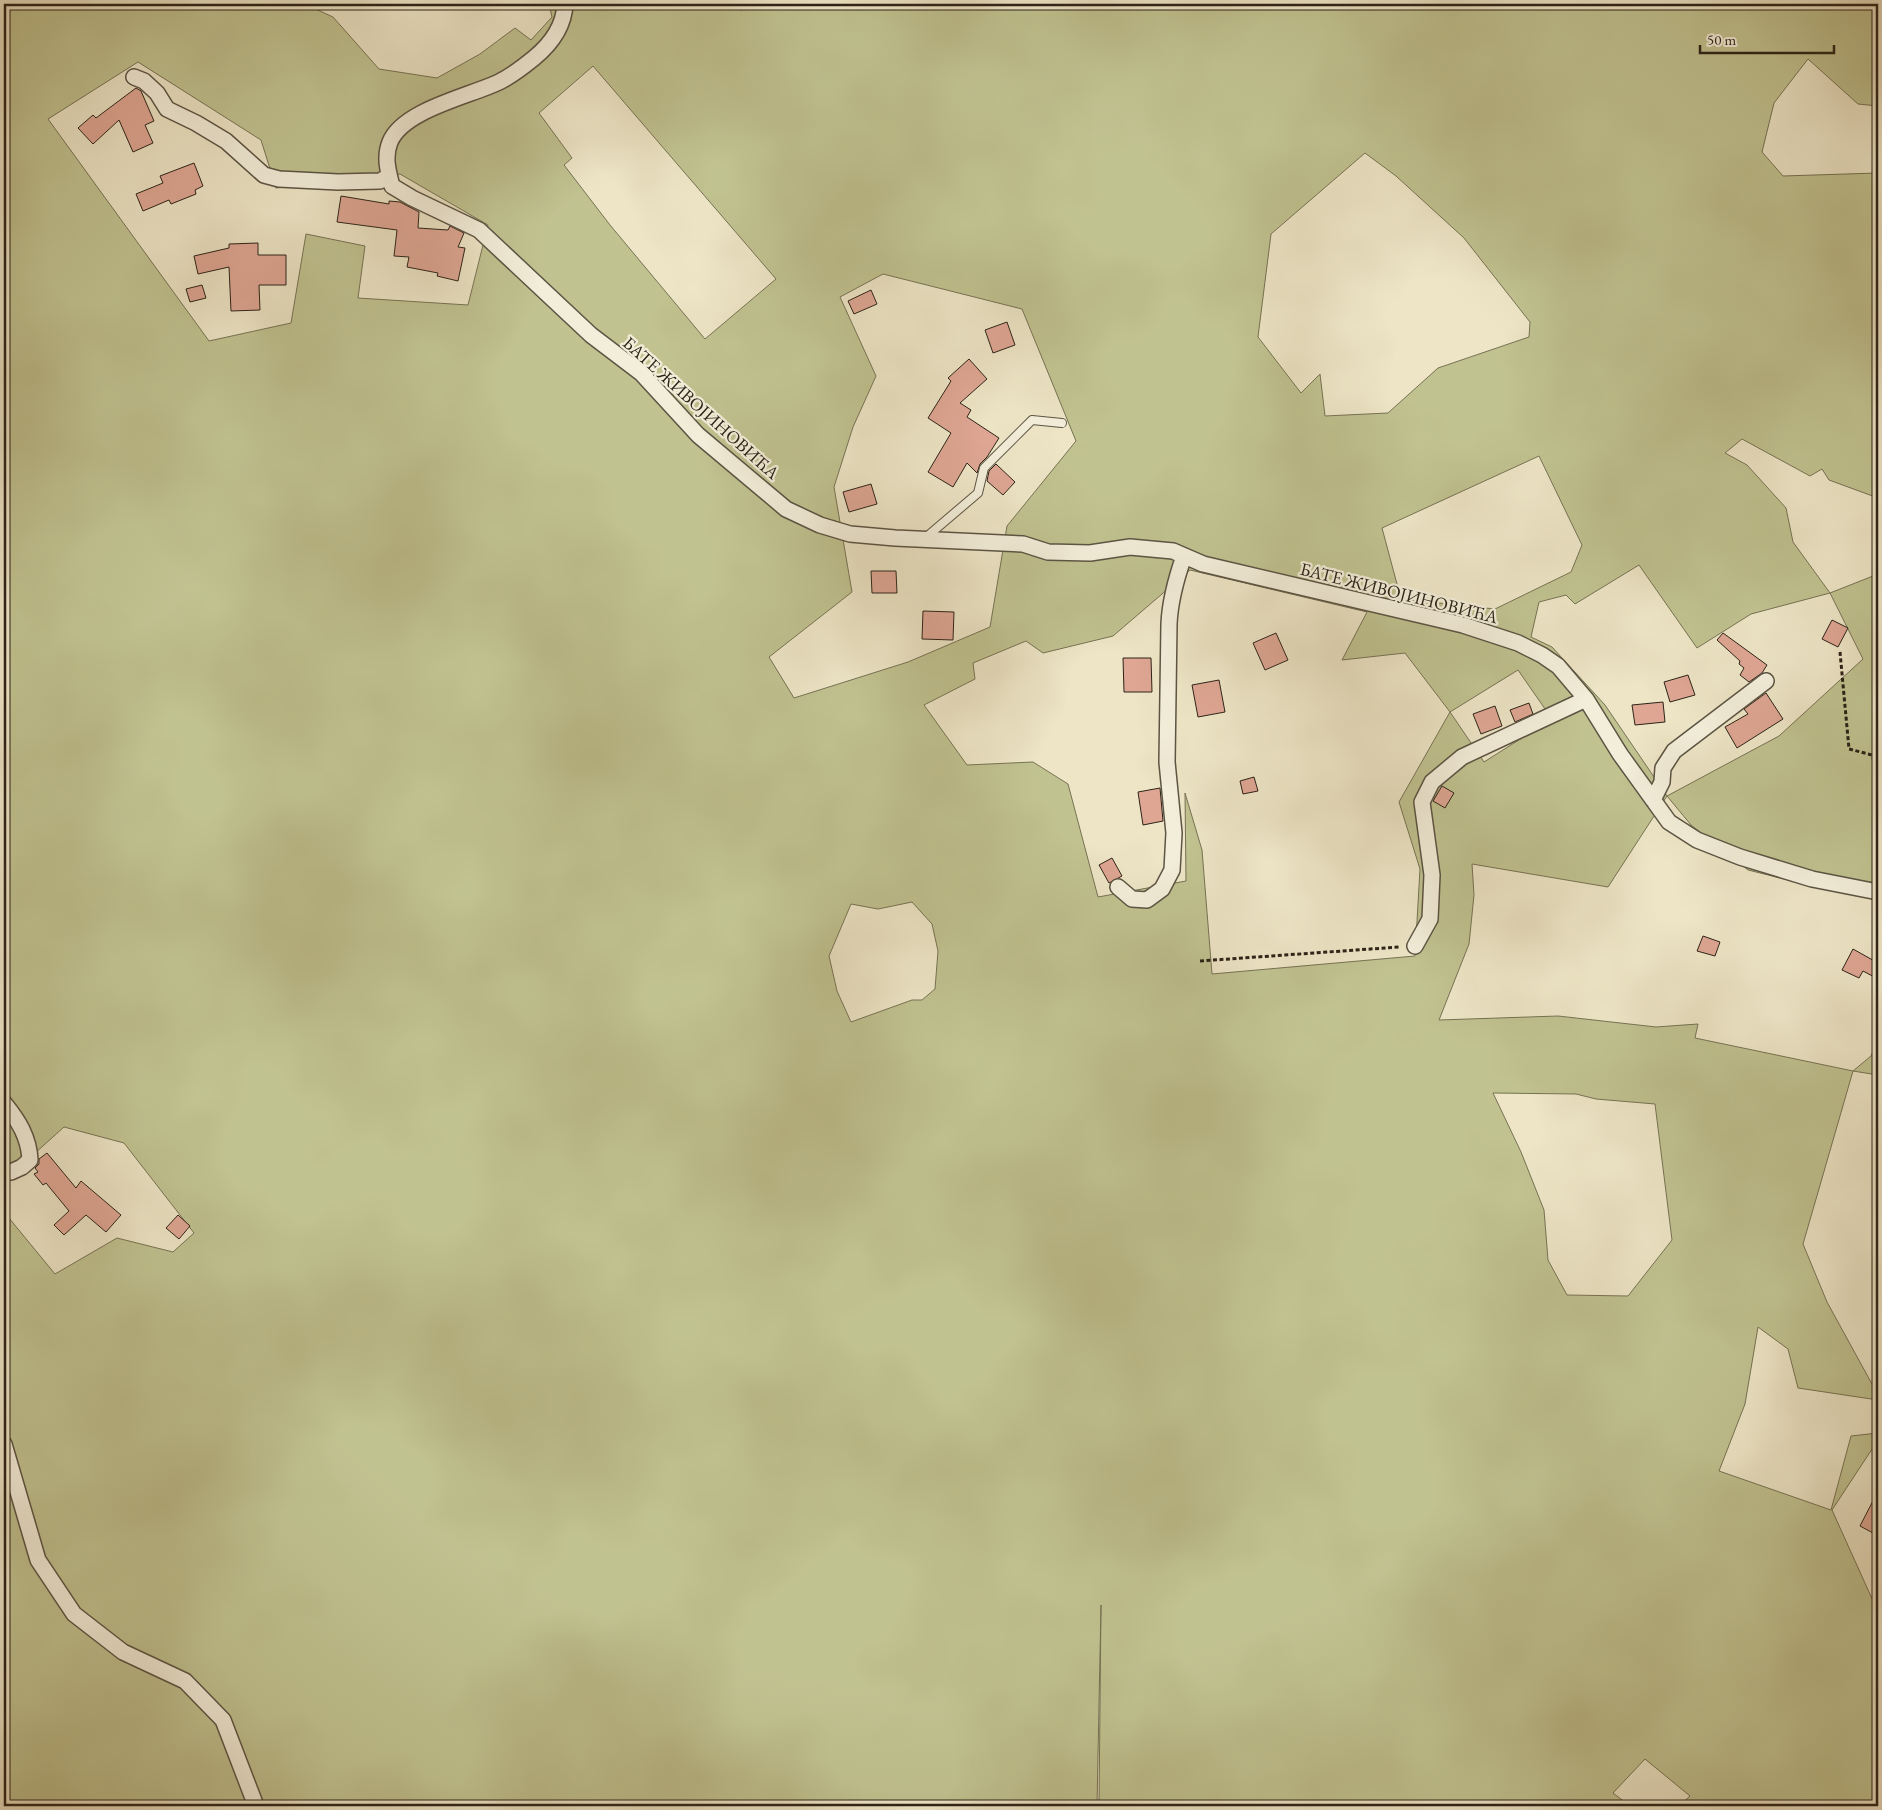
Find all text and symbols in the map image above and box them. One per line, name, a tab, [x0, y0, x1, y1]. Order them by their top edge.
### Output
scale bar	[1700, 22, 1833, 54]
text: 50 m	[1707, 30, 1736, 49]
street label: БАТЕ ЖИВОЈИНОВИЋА	[618, 331, 785, 484]
street label: БАТЕ ЖИВОЈИНОВИЋА	[1298, 557, 1501, 628]

